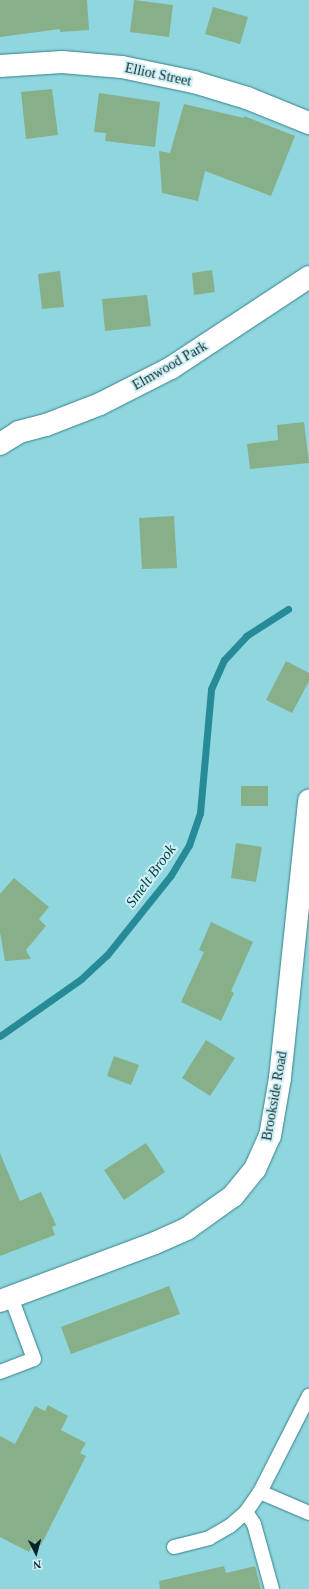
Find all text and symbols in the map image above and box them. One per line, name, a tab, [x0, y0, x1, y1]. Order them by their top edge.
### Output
street label: Elliot Street	[123, 60, 193, 90]
street label: Elmwood Park	[130, 338, 210, 394]
water label: Smelt Brook	[122, 841, 180, 911]
street label: Brookside Road	[259, 1050, 291, 1142]
north arrow	[16, 1533, 56, 1573]
text: N	[33, 1559, 42, 1571]

